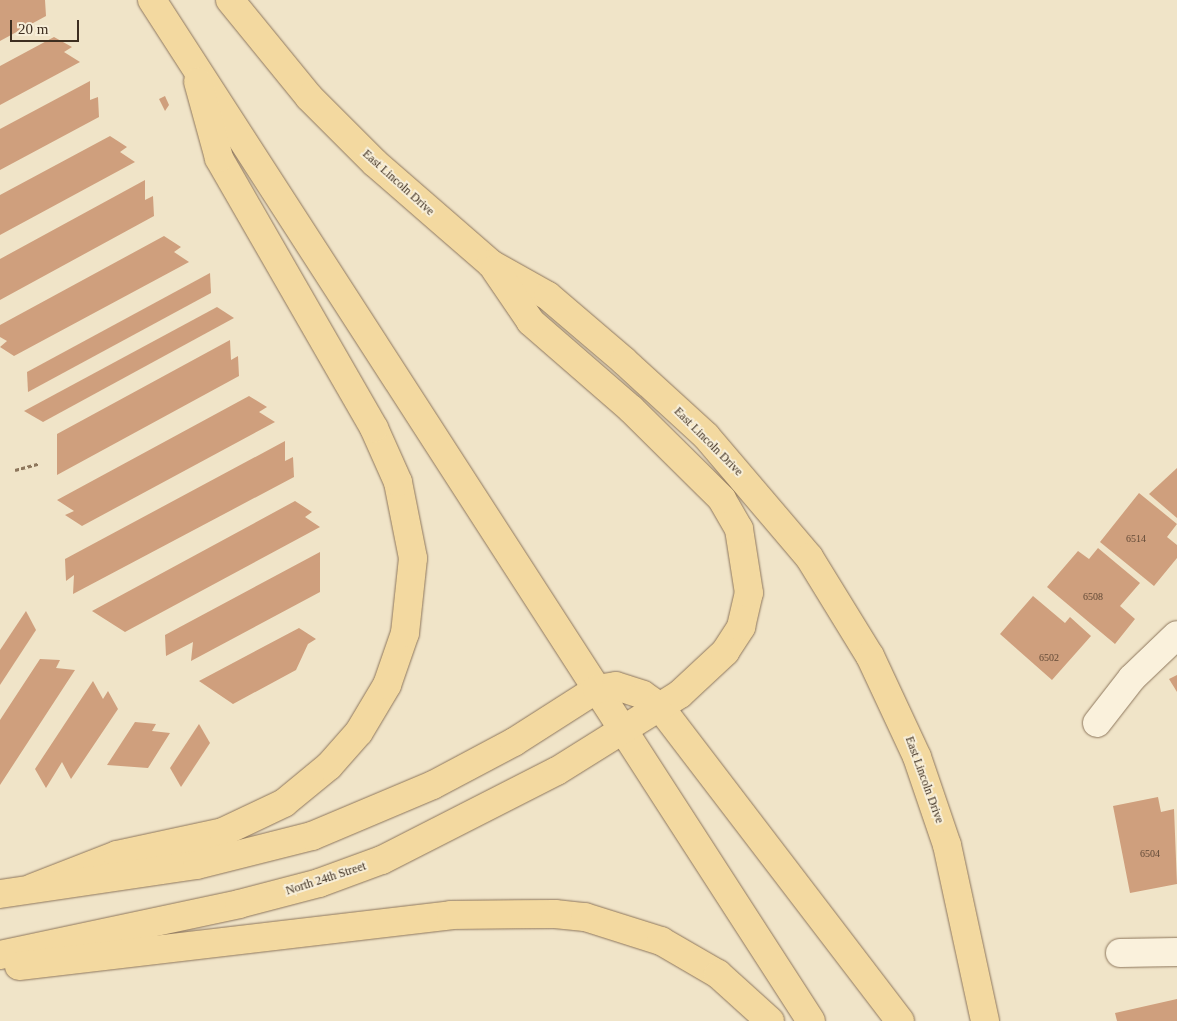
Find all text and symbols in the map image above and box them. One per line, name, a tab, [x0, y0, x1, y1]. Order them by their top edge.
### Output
scale bar	[12, 10, 81, 42]
text: 20 m	[18, 21, 48, 37]
street label: East Lincoln Drive	[359, 147, 437, 219]
street label: East Lincoln Drive	[671, 405, 745, 479]
house number: 6514	[1126, 533, 1146, 545]
house number: 6508	[1083, 591, 1103, 603]
house number: 6502	[1039, 652, 1059, 664]
street label: East Lincoln Drive	[902, 735, 946, 825]
house number: 6504	[1140, 848, 1160, 860]
street label: North 24th Street	[284, 859, 368, 899]

